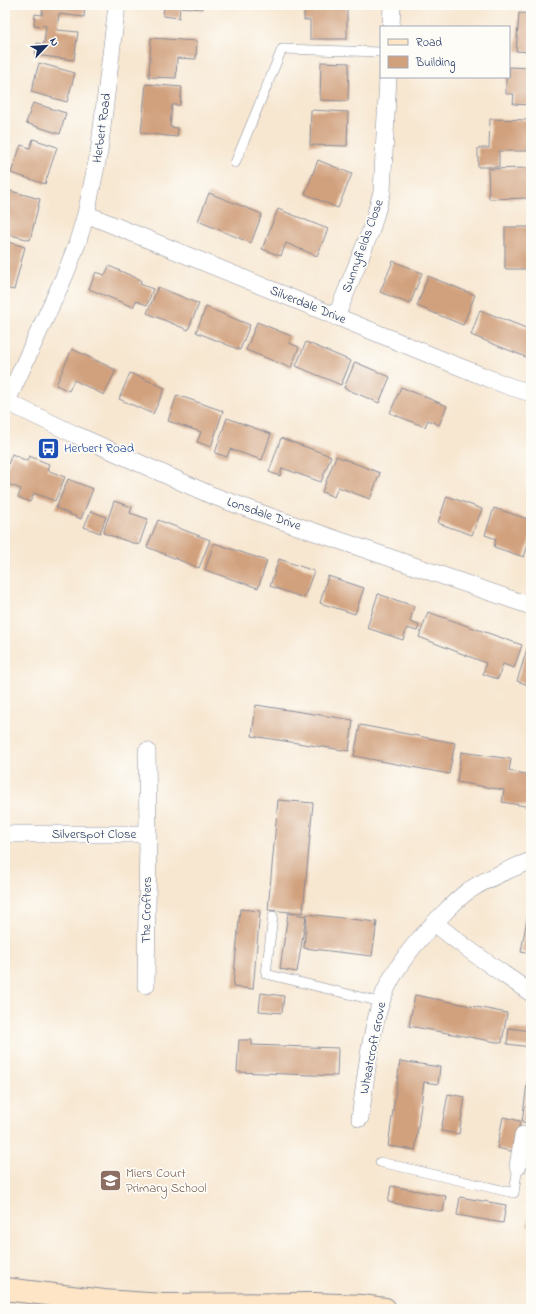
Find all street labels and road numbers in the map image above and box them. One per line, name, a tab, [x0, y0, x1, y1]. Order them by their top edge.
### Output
street label: Herbert Road	[88, 91, 116, 164]
street label: Sunnyfields Close	[337, 197, 390, 296]
street label: Silverdale Drive	[267, 281, 349, 329]
street label: Lonsdale Drive	[224, 492, 304, 536]
street label: Silverspot Close	[52, 825, 137, 844]
street label: The Crofters	[137, 876, 157, 944]
street label: Wheatcroft Grove	[355, 1000, 391, 1096]

